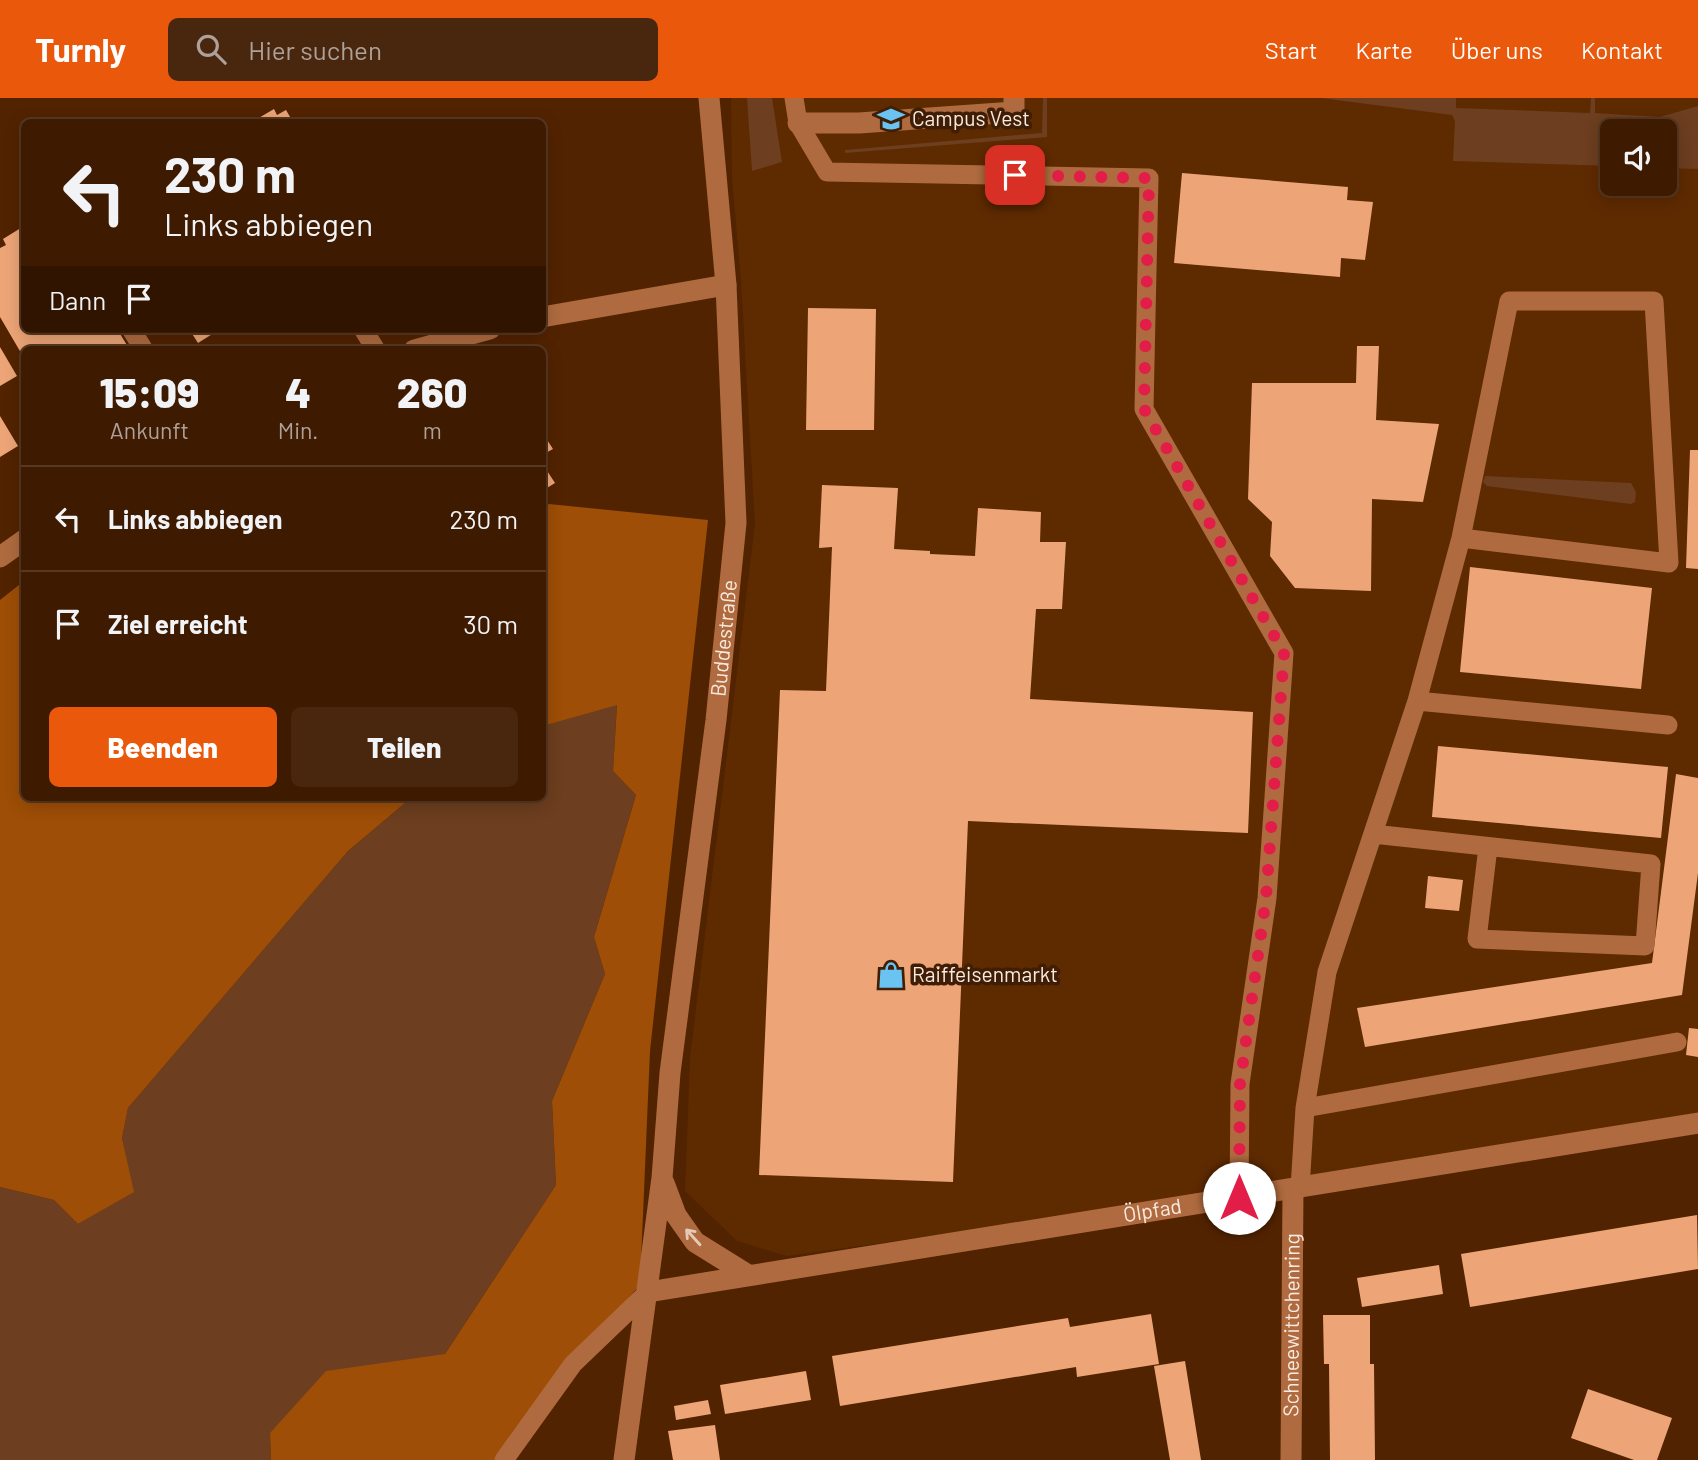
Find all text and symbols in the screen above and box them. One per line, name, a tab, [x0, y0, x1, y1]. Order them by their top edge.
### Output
search box	[168, 18, 658, 81]
text: Turnly	[35, 29, 126, 69]
icon: search	[192, 30, 230, 68]
text: Hier suchen	[248, 34, 382, 65]
text: Start	[1265, 35, 1318, 64]
text: Karte	[1356, 35, 1413, 64]
text: Über uns	[1451, 35, 1543, 64]
text: Kontakt	[1581, 35, 1663, 64]
school or university icon: Campus Vest	[876, 104, 906, 134]
place label: Campus Vest	[912, 105, 1030, 130]
map controls	[1600, 119, 1677, 196]
button: sound	[1600, 119, 1677, 196]
text: 230 m	[164, 144, 296, 203]
pin	[985, 145, 1045, 205]
icon: left	[49, 147, 140, 238]
icon: arrive	[996, 156, 1034, 194]
text: Links abbiegen	[164, 204, 373, 242]
icon: arrive	[120, 280, 158, 318]
text: Dann	[49, 284, 106, 315]
text: 15:09	[99, 366, 199, 416]
text: 4	[285, 366, 311, 416]
text: 260	[397, 366, 468, 416]
text: Ankunft	[110, 416, 189, 444]
text: Min.	[278, 416, 318, 444]
text: m	[423, 416, 442, 444]
icon: left	[49, 500, 87, 538]
text: Links abbiegen	[108, 503, 282, 534]
text: 230 m	[449, 503, 518, 534]
street label: Buddestraße	[704, 579, 741, 698]
icon: arrive	[49, 605, 87, 643]
text: Ziel erreicht	[108, 608, 248, 639]
text: 30 m	[463, 608, 518, 639]
button: Beenden	[49, 707, 277, 787]
button: Teilen	[291, 707, 518, 787]
shop icon: Raiffeisenmarkt	[876, 960, 906, 990]
place label: Raiffeisenmarkt	[912, 961, 1058, 986]
position arrow	[1202, 1161, 1276, 1235]
street label: Ölpfad	[1121, 1192, 1183, 1226]
one-way arrow	[685, 1228, 701, 1246]
street label: Schneewittchenring	[1277, 1233, 1304, 1417]

